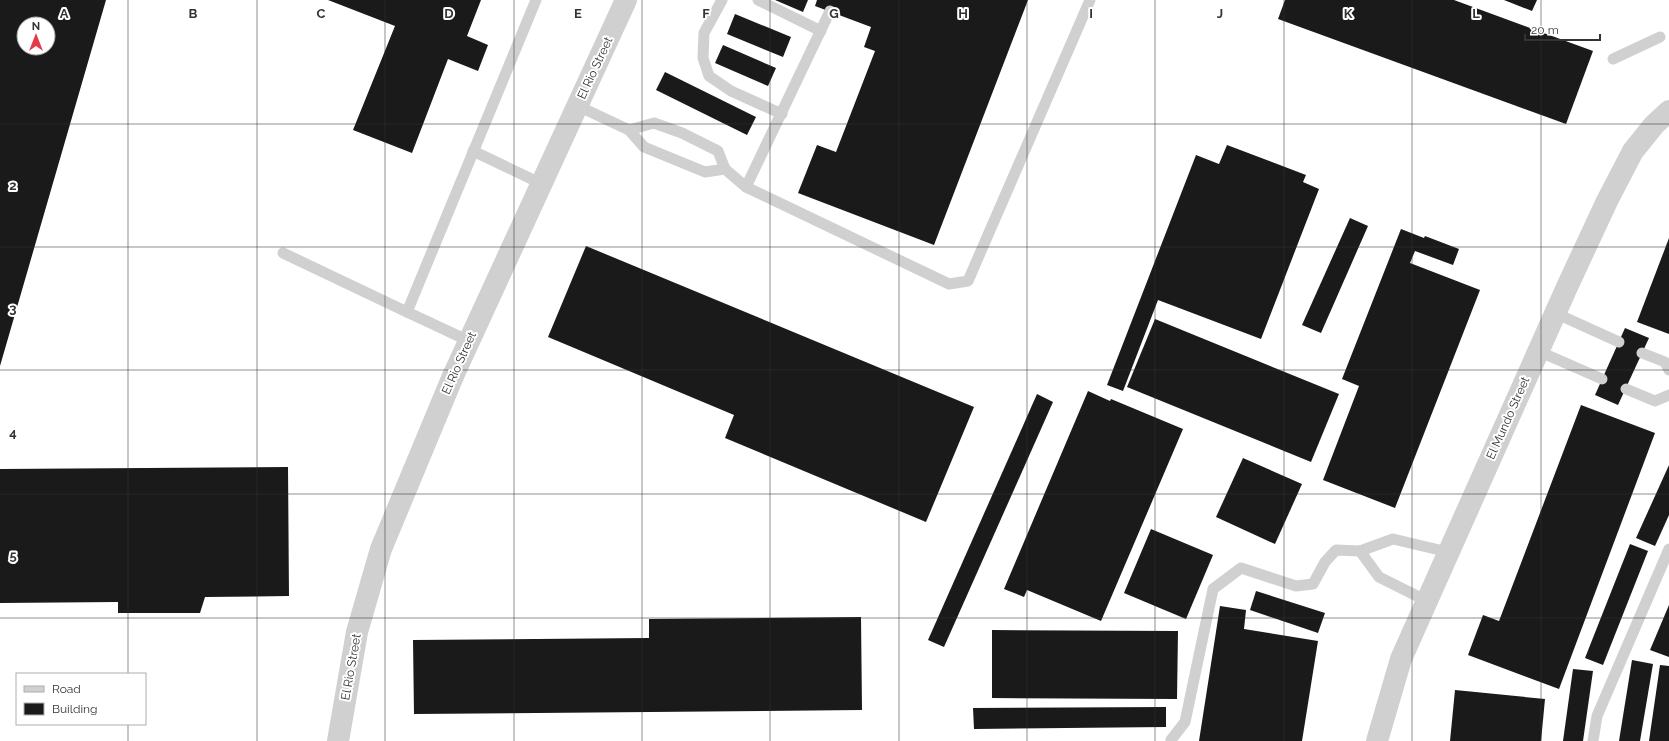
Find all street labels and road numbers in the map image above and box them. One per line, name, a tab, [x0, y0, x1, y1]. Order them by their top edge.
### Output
street label: El Rio Street	[574, 35, 616, 101]
street label: El Rio Street	[439, 329, 479, 397]
street label: El Mundo Street	[1484, 375, 1532, 461]
street label: El Rio Street	[338, 633, 364, 701]

